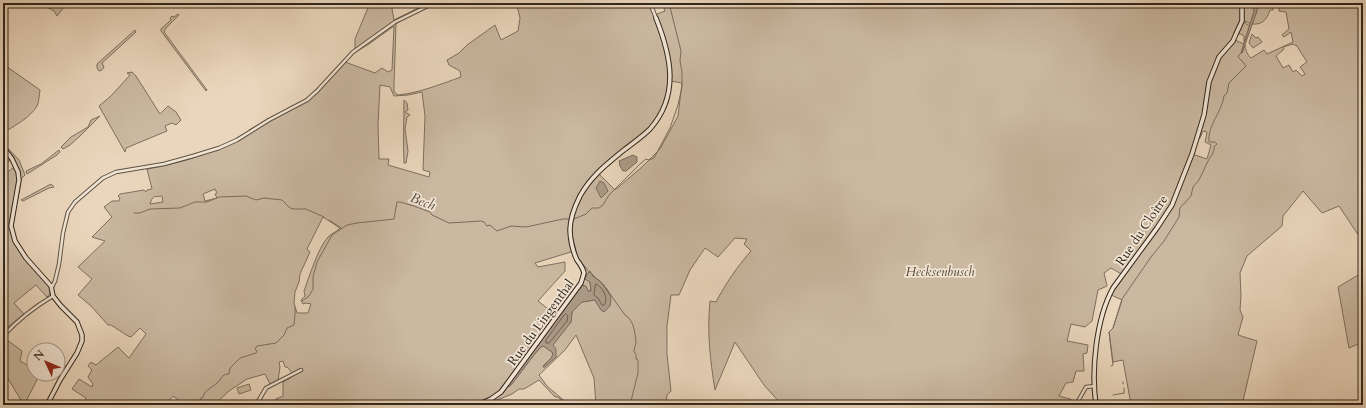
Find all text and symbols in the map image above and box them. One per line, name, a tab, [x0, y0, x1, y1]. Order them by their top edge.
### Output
water label: Bech	[407, 188, 438, 215]
street label: Rue du Cloître	[1111, 191, 1172, 270]
park label: Hecksenbusch	[905, 263, 975, 281]
street label: Rue du Lingenthal	[503, 275, 579, 369]
north arrow	[26, 342, 66, 382]
text: N	[30, 346, 48, 364]

